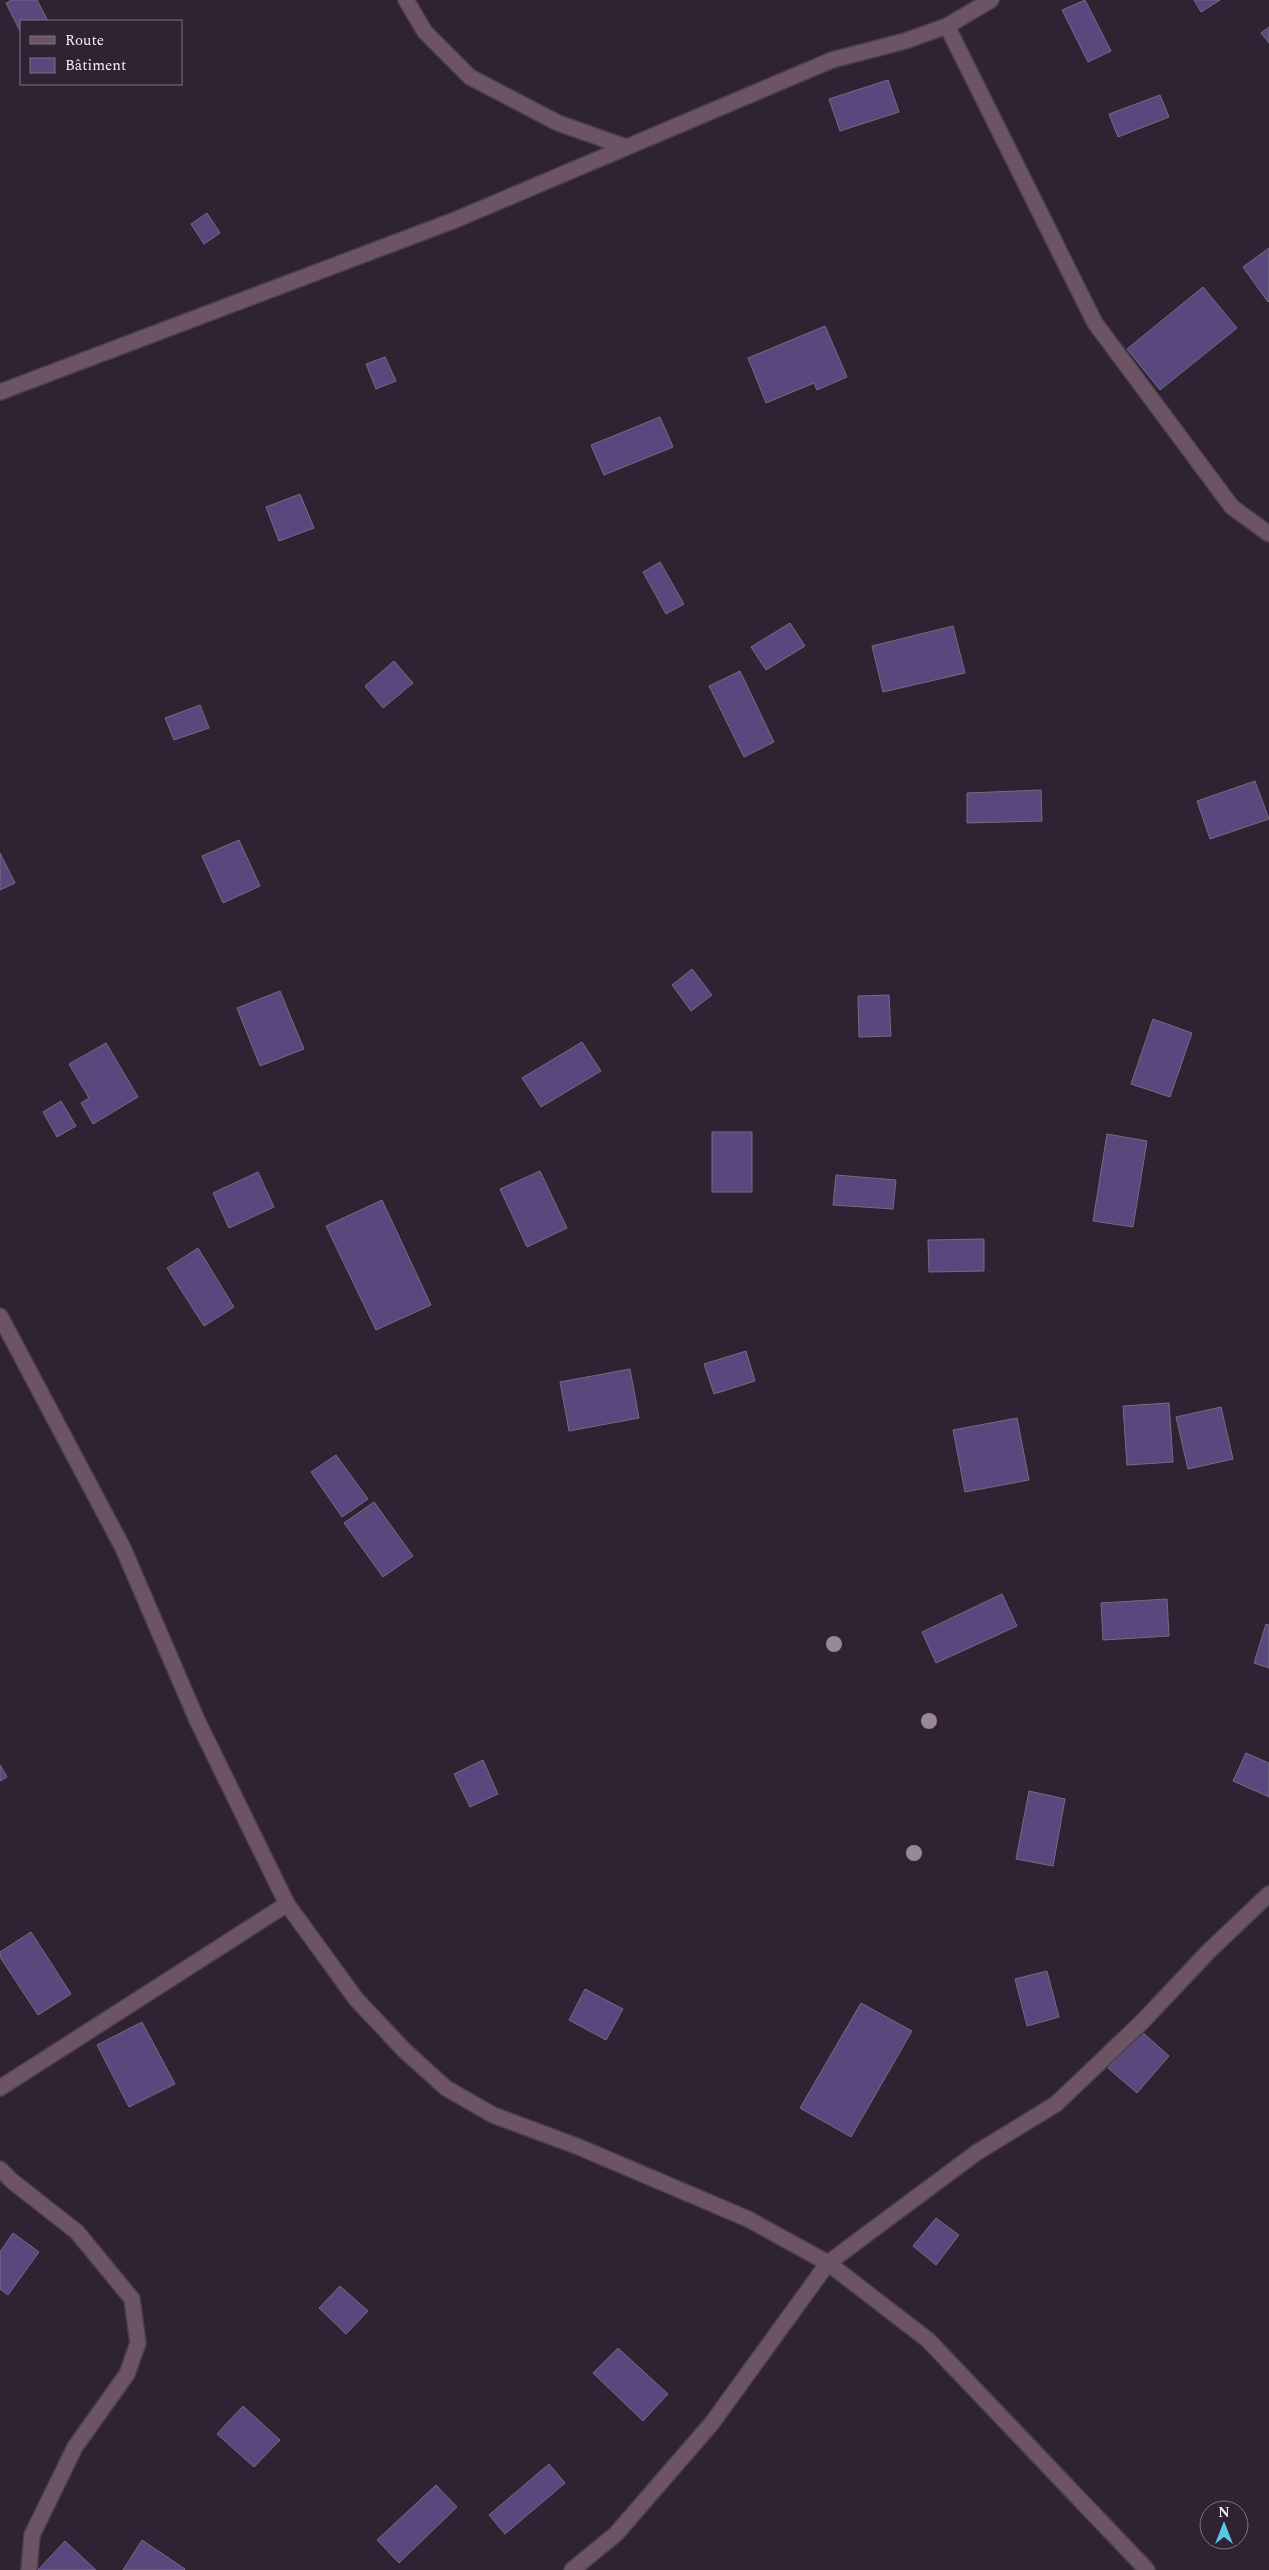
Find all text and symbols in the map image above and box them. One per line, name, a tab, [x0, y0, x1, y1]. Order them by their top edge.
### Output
legend	[20, 20, 182, 85]
text: Route	[65, 29, 104, 52]
text: Bâtiment	[65, 54, 126, 77]
north arrow	[1199, 2500, 1249, 2550]
text: N	[1218, 2502, 1230, 2523]

